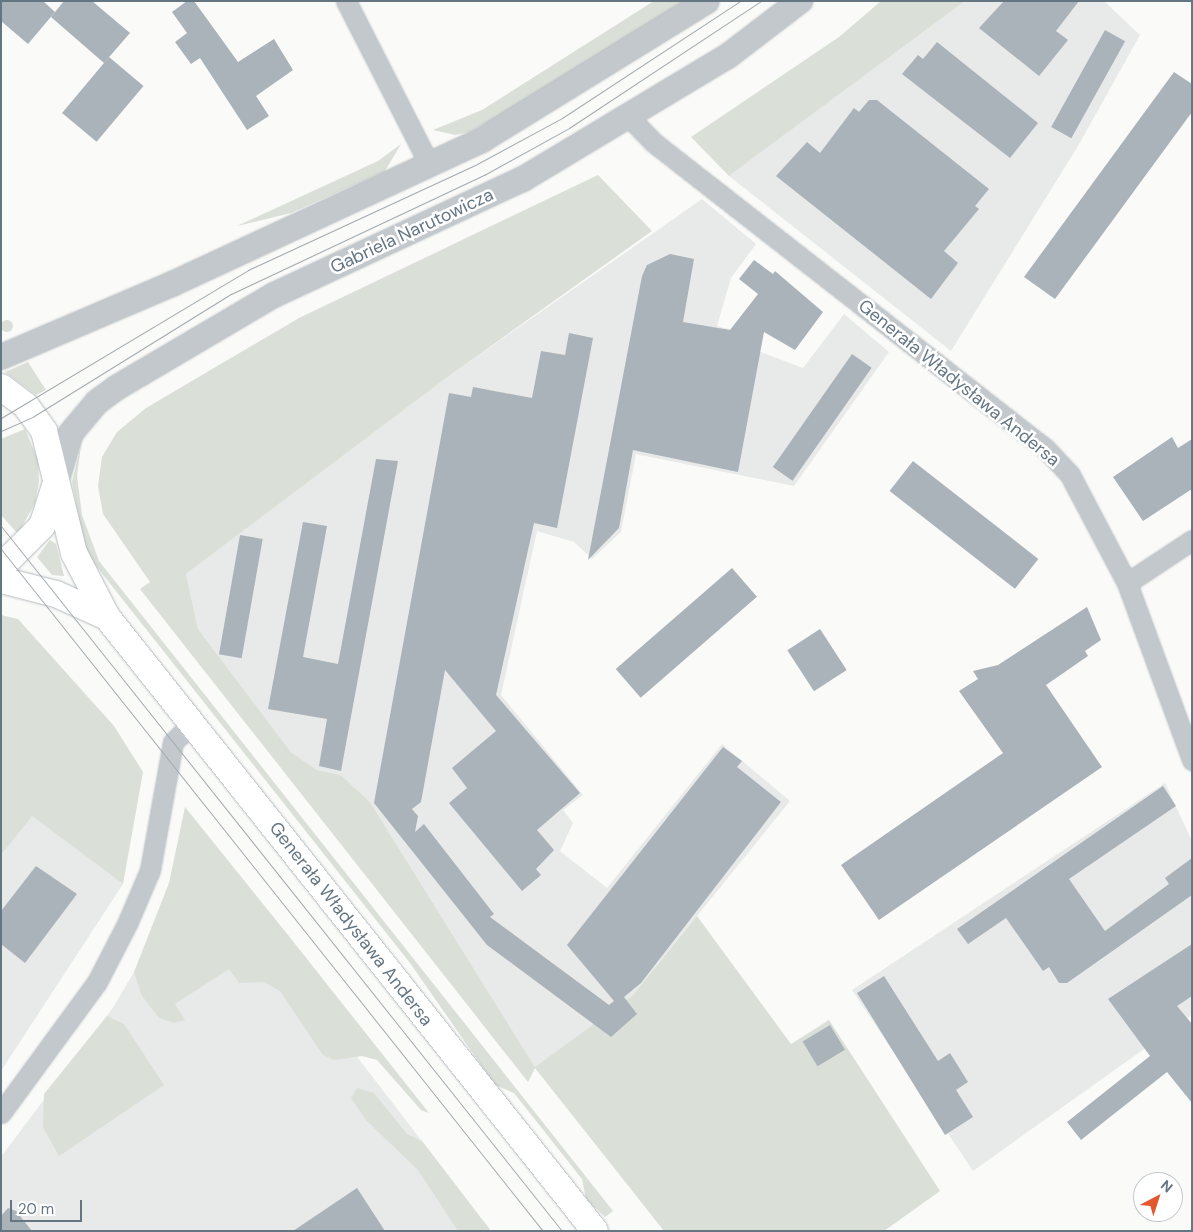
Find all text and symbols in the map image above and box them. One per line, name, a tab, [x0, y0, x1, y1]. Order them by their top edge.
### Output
street label: Gabriela Narutowicza	[327, 184, 497, 278]
street label: Generała Władysława Andersa	[854, 295, 1064, 471]
street label: Generała Władysława Andersa	[265, 818, 437, 1030]
north arrow	[1133, 1172, 1183, 1222]
text: N	[1157, 1176, 1177, 1196]
scale bar	[12, 1190, 85, 1222]
text: 20 m	[18, 1199, 54, 1219]

